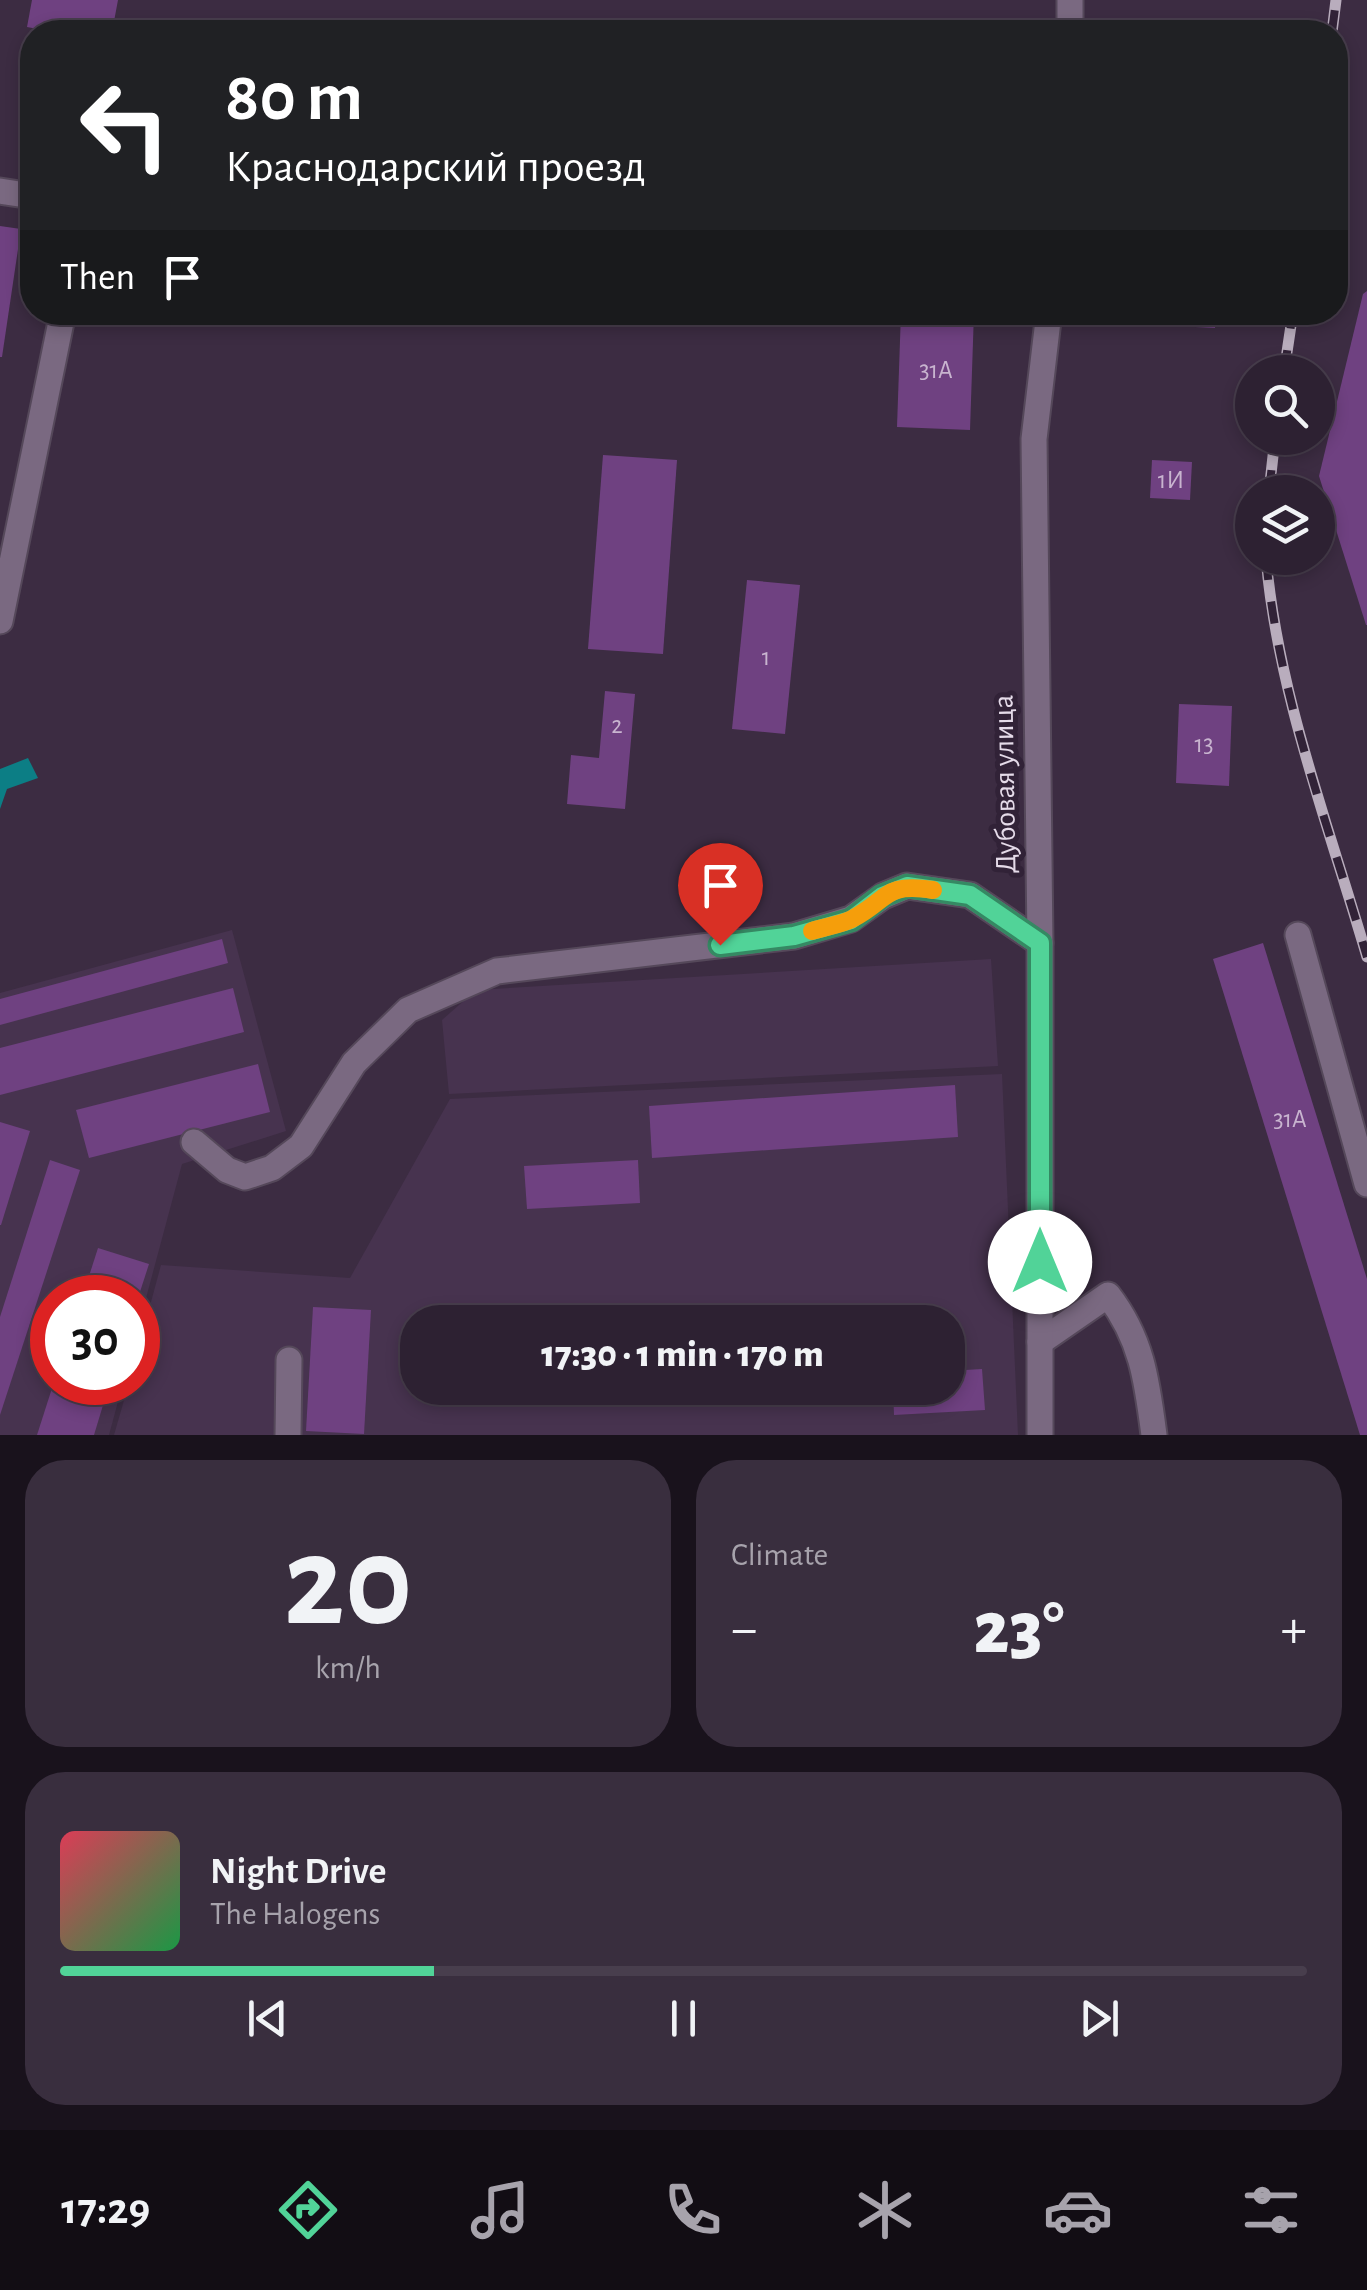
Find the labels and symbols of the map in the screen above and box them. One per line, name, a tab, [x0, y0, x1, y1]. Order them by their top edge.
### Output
house number: 31А	[919, 358, 953, 383]
house number: 1И	[1158, 468, 1184, 493]
house number: 1	[762, 645, 770, 670]
street label: Дубовая улица	[988, 695, 1022, 873]
house number: 2	[611, 713, 623, 738]
house number: 13	[1195, 732, 1213, 757]
pin	[678, 843, 763, 946]
house number: 31А	[1273, 1107, 1307, 1132]
position arrow	[988, 1210, 1092, 1314]
speed limit sign: 30	[30, 1275, 160, 1405]

